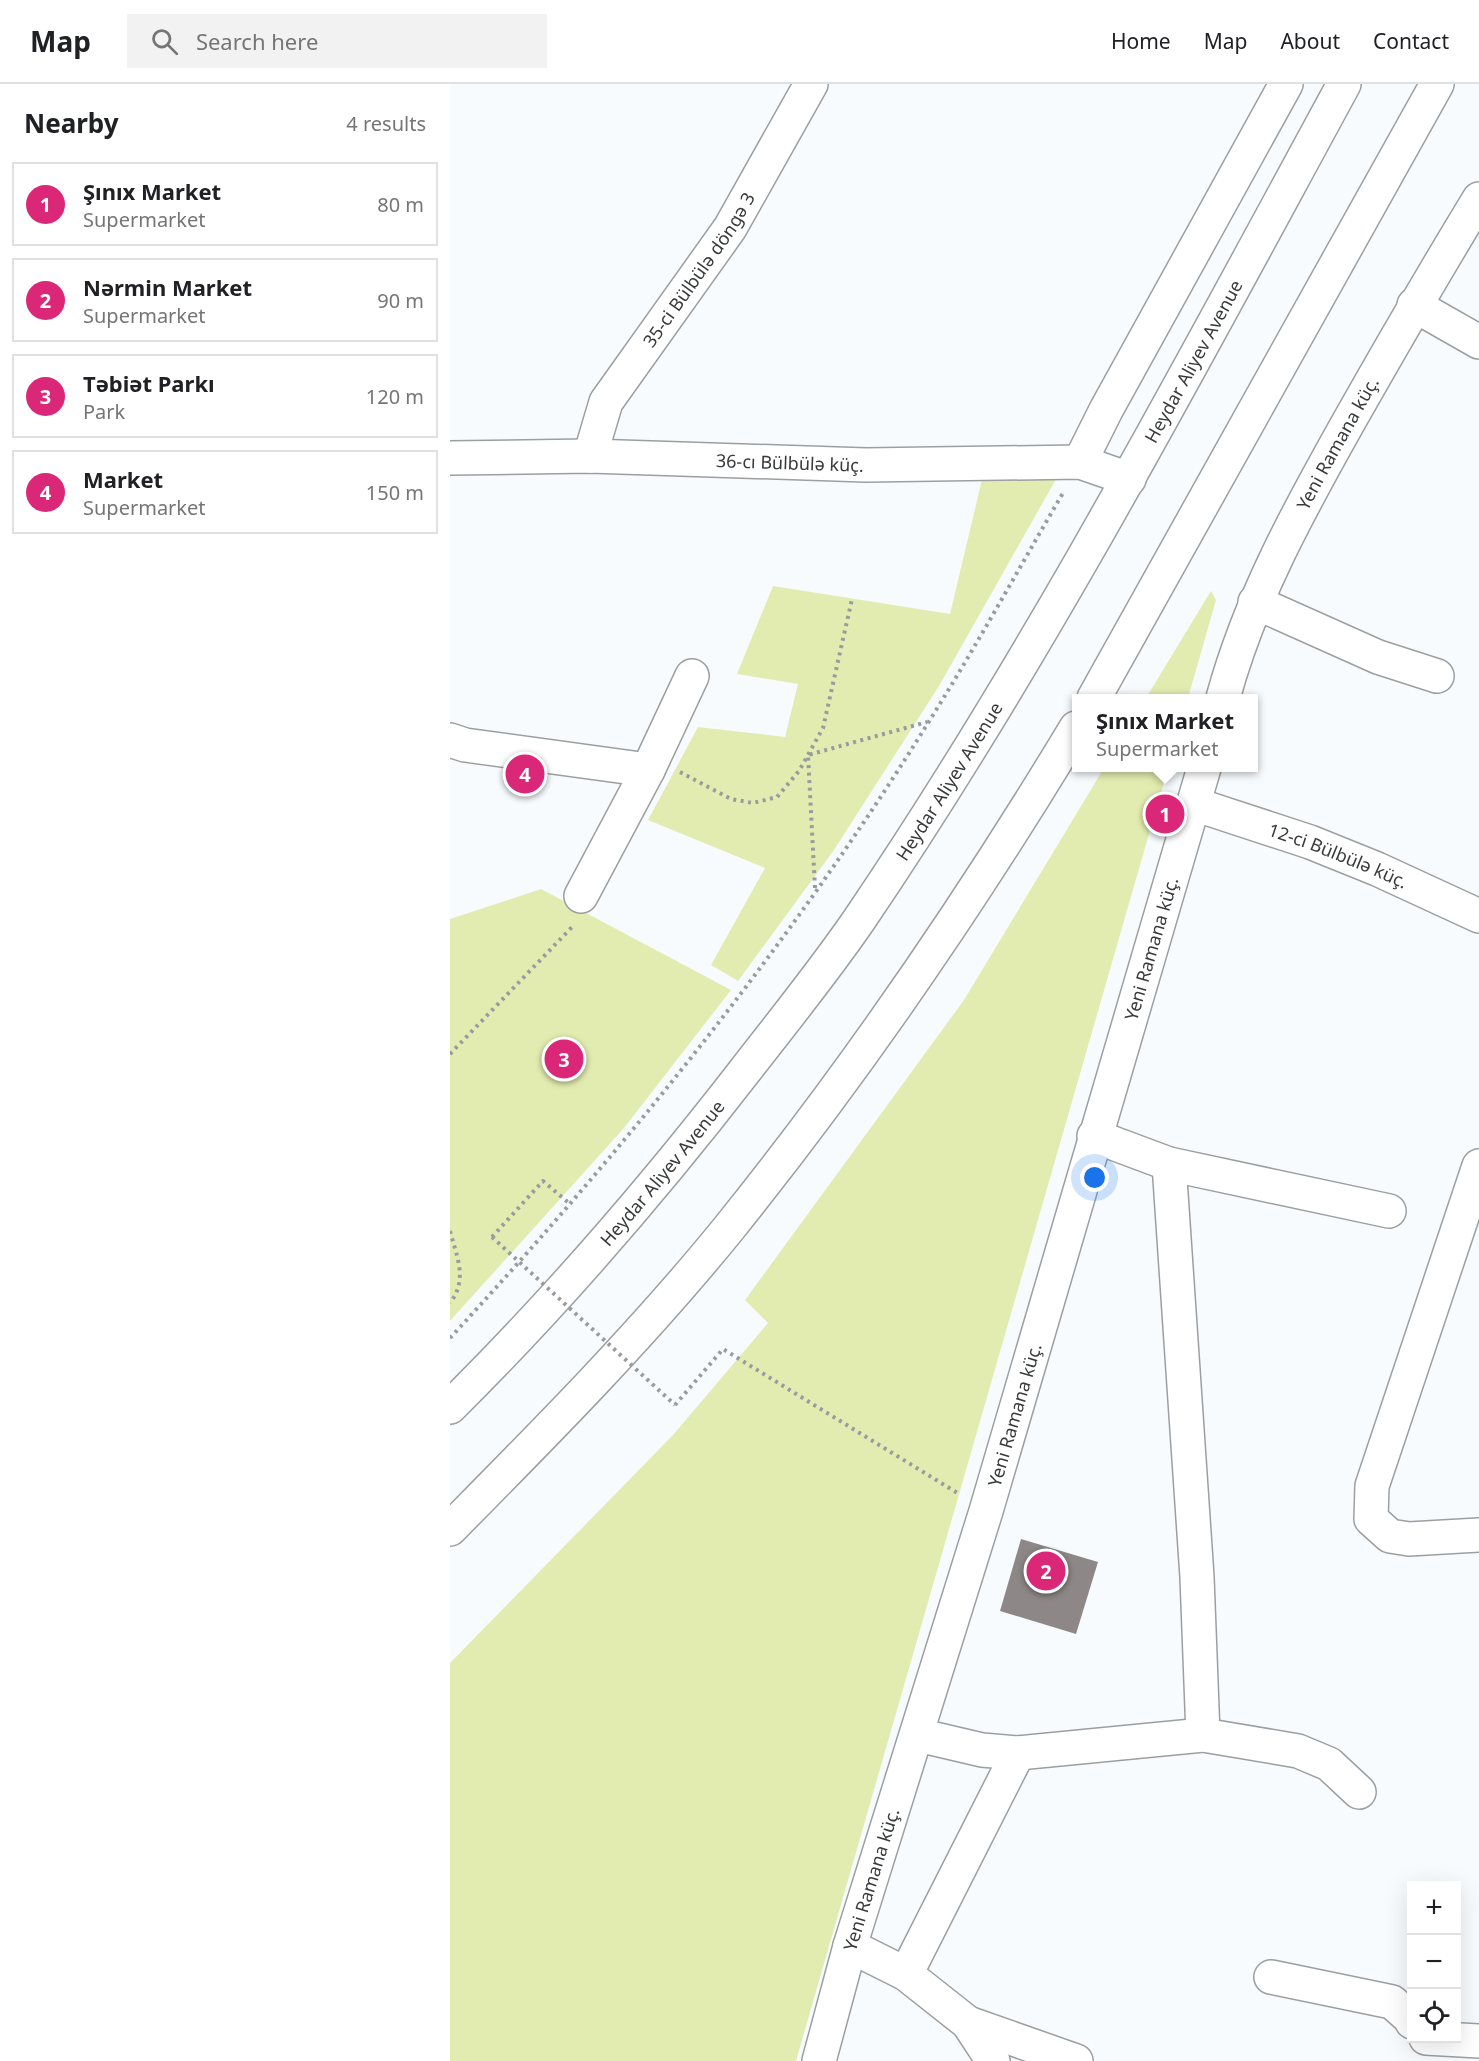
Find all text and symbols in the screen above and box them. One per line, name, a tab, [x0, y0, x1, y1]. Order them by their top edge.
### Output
search box	[127, 14, 547, 68]
text: Map	[30, 22, 91, 60]
icon: search	[148, 25, 181, 58]
text: Search here	[196, 26, 318, 56]
text: Home	[1111, 27, 1171, 55]
text: Map	[1204, 27, 1247, 55]
text: About	[1280, 27, 1340, 55]
text: Contact	[1373, 27, 1449, 55]
text: Nearby	[24, 105, 119, 141]
text: 4 results	[346, 110, 426, 137]
text: Şınıx Market	[83, 176, 221, 206]
street label: 35-ci Bülbülə döngə 3	[637, 188, 760, 352]
text: 1	[40, 191, 51, 218]
text: 80 m	[377, 191, 424, 218]
text: Supermarket	[83, 206, 206, 233]
text: Nərmin Market	[83, 272, 252, 302]
street label: Heydar Aliyev Avenue	[1139, 275, 1248, 447]
text: 2	[40, 287, 51, 314]
text: 90 m	[377, 287, 424, 314]
text: Supermarket	[83, 302, 206, 329]
text: Təbiət Parkı	[83, 368, 215, 398]
street label: Yeni Ramana küç.	[1291, 372, 1384, 514]
text: 3	[40, 383, 51, 410]
text: 120 m	[366, 383, 424, 410]
text: Park	[83, 398, 125, 425]
street label: 36-cı Bülbülə küç.	[716, 448, 864, 477]
text: Market	[83, 464, 163, 494]
text: 4	[40, 479, 51, 506]
text: 150 m	[366, 479, 424, 506]
text: Supermarket	[83, 494, 206, 521]
popup	[1072, 694, 1258, 772]
street label: Heydar Aliyev Avenue	[890, 698, 1007, 865]
text: Şınıx Market	[1096, 705, 1234, 735]
text: Supermarket	[1096, 735, 1218, 762]
pin: 4	[506, 752, 544, 796]
pin: 1	[1146, 792, 1184, 836]
street label: 12-ci Bülbülə küç.	[1265, 817, 1412, 894]
street label: Yeni Ramana küç.	[1119, 874, 1183, 1023]
pin: 3	[544, 1036, 584, 1082]
street label: Heydar Aliyev Avenue	[595, 1095, 729, 1251]
your location	[1080, 1163, 1109, 1192]
street label: Yeni Ramana küç.	[982, 1340, 1047, 1489]
pin: 2	[1026, 1548, 1066, 1594]
street label: Yeni Ramana küç.	[837, 1805, 904, 1954]
map controls	[1407, 1881, 1461, 2043]
button: +	[1407, 1881, 1461, 1935]
button: −	[1407, 1935, 1461, 1989]
button: locate	[1407, 1989, 1461, 2043]

